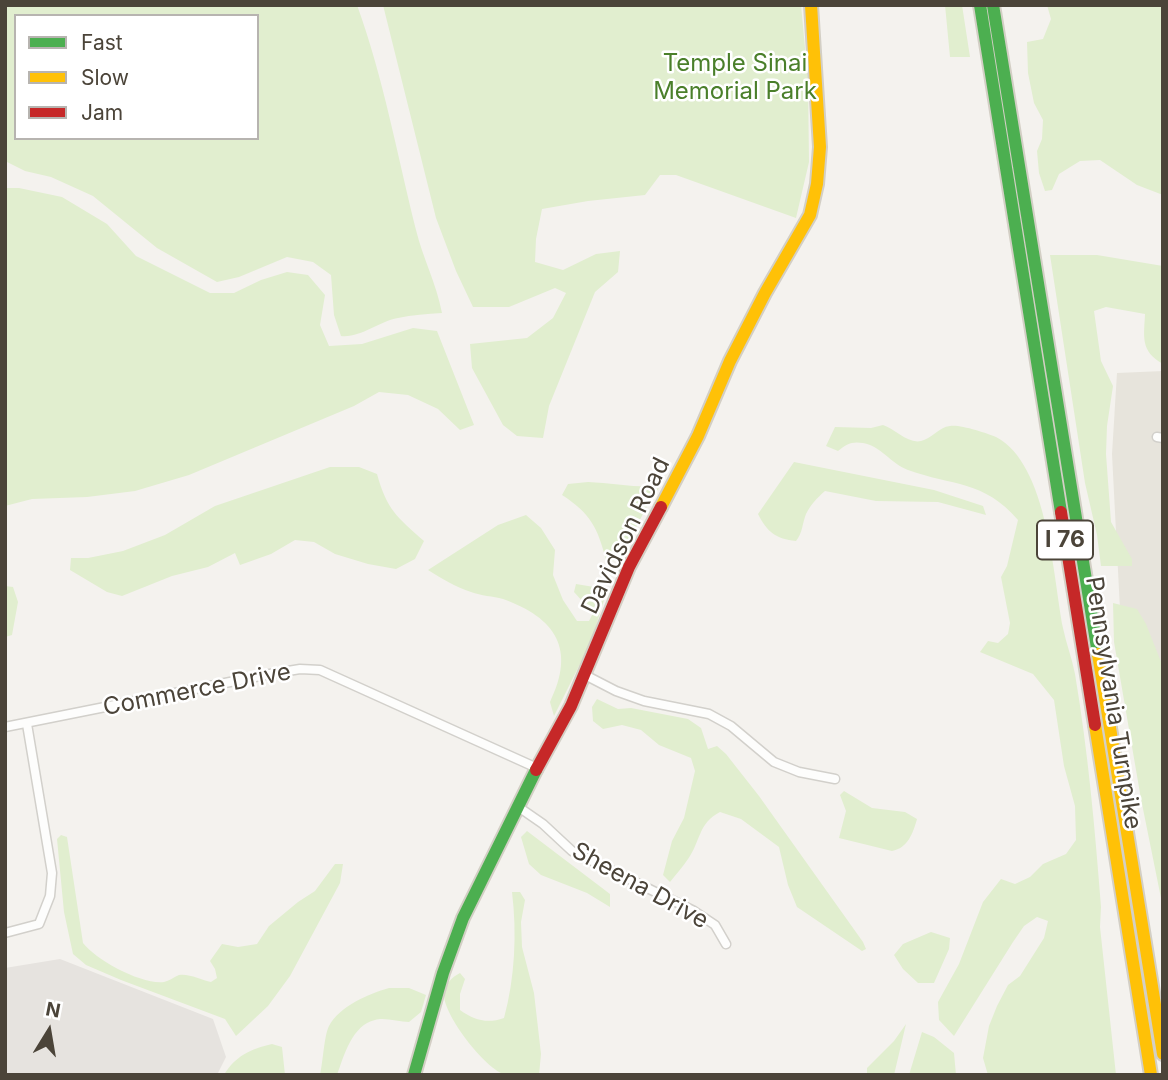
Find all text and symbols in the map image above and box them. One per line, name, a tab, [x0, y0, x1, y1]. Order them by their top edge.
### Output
legend	[14, 14, 259, 140]
text: Fast	[81, 30, 123, 55]
park label: Temple Sinai Memorial Park	[653, 50, 817, 106]
text: Slow	[81, 65, 129, 90]
text: Jam	[81, 100, 123, 125]
street label: Davidson Road	[576, 453, 676, 619]
road number: I 76	[1037, 520, 1093, 560]
street label: Pennsylvania Turnpike	[1079, 575, 1147, 831]
street label: Commerce Drive	[101, 658, 293, 722]
street label: Sheena Drive	[567, 837, 713, 935]
north arrow	[14, 996, 84, 1066]
text: N	[44, 997, 62, 1023]

